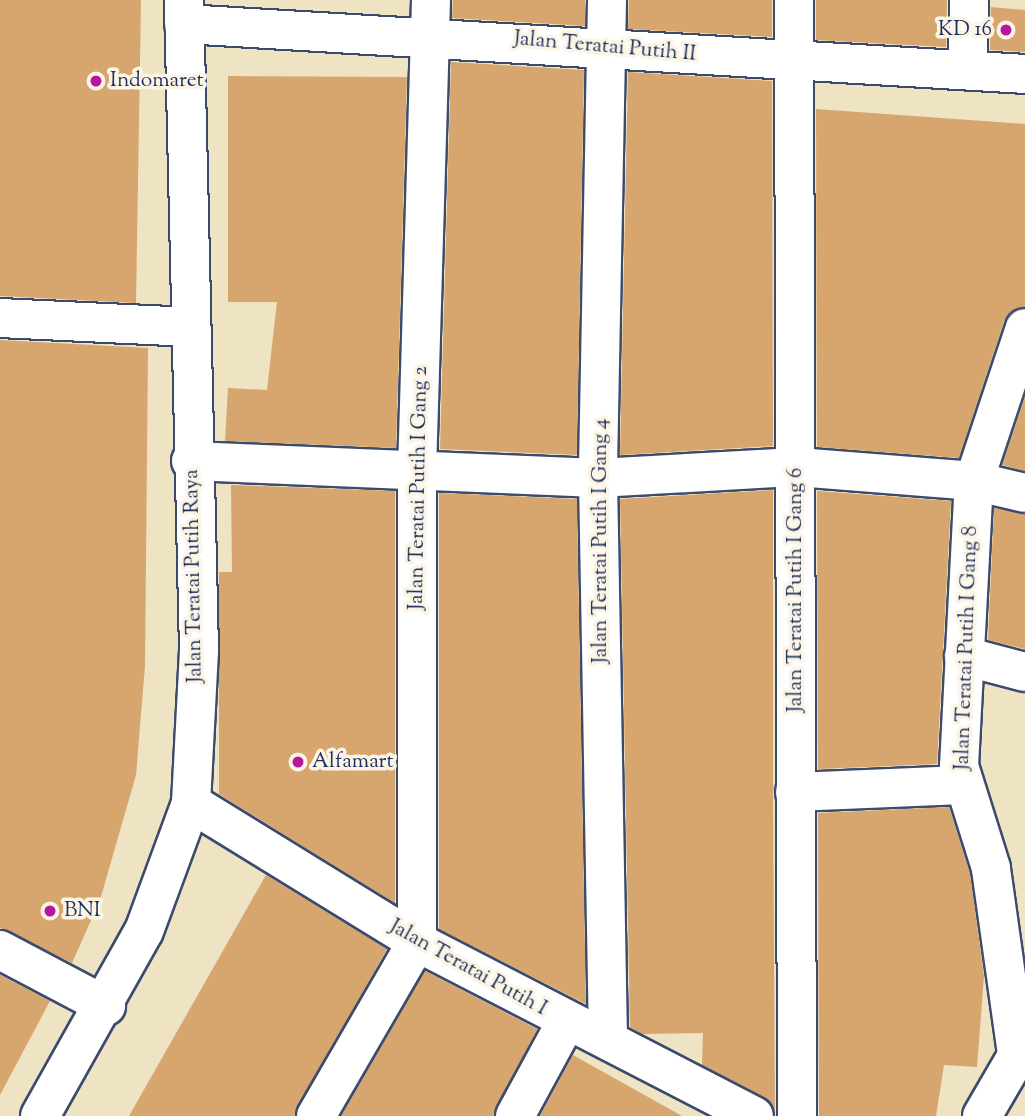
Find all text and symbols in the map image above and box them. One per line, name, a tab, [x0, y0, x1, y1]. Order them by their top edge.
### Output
place label: KD 16	[938, 17, 992, 43]
marker: KD 16	[998, 22, 1014, 38]
street label: Jalan Teratai Putih II	[513, 26, 697, 68]
place label: Indomaret	[110, 68, 204, 94]
marker: Indomaret	[88, 73, 104, 89]
street label: Jalan Teratai Putih I Gang 2	[404, 366, 434, 610]
street label: Jalan Teratai Putih I Gang 4	[588, 419, 614, 663]
street label: Jalan Teratai Putih I Gang 6	[783, 468, 809, 712]
street label: Jalan Teratai Putih Raya	[180, 469, 208, 683]
street label: Jalan Teratai Putih I Gang 8	[950, 525, 984, 771]
place label: Alfamart	[312, 749, 394, 775]
marker: Alfamart	[290, 754, 306, 770]
place label: BNI	[64, 898, 101, 924]
marker: BNI	[42, 903, 58, 919]
street label: Jalan Teratai Putih I	[385, 914, 551, 1022]

